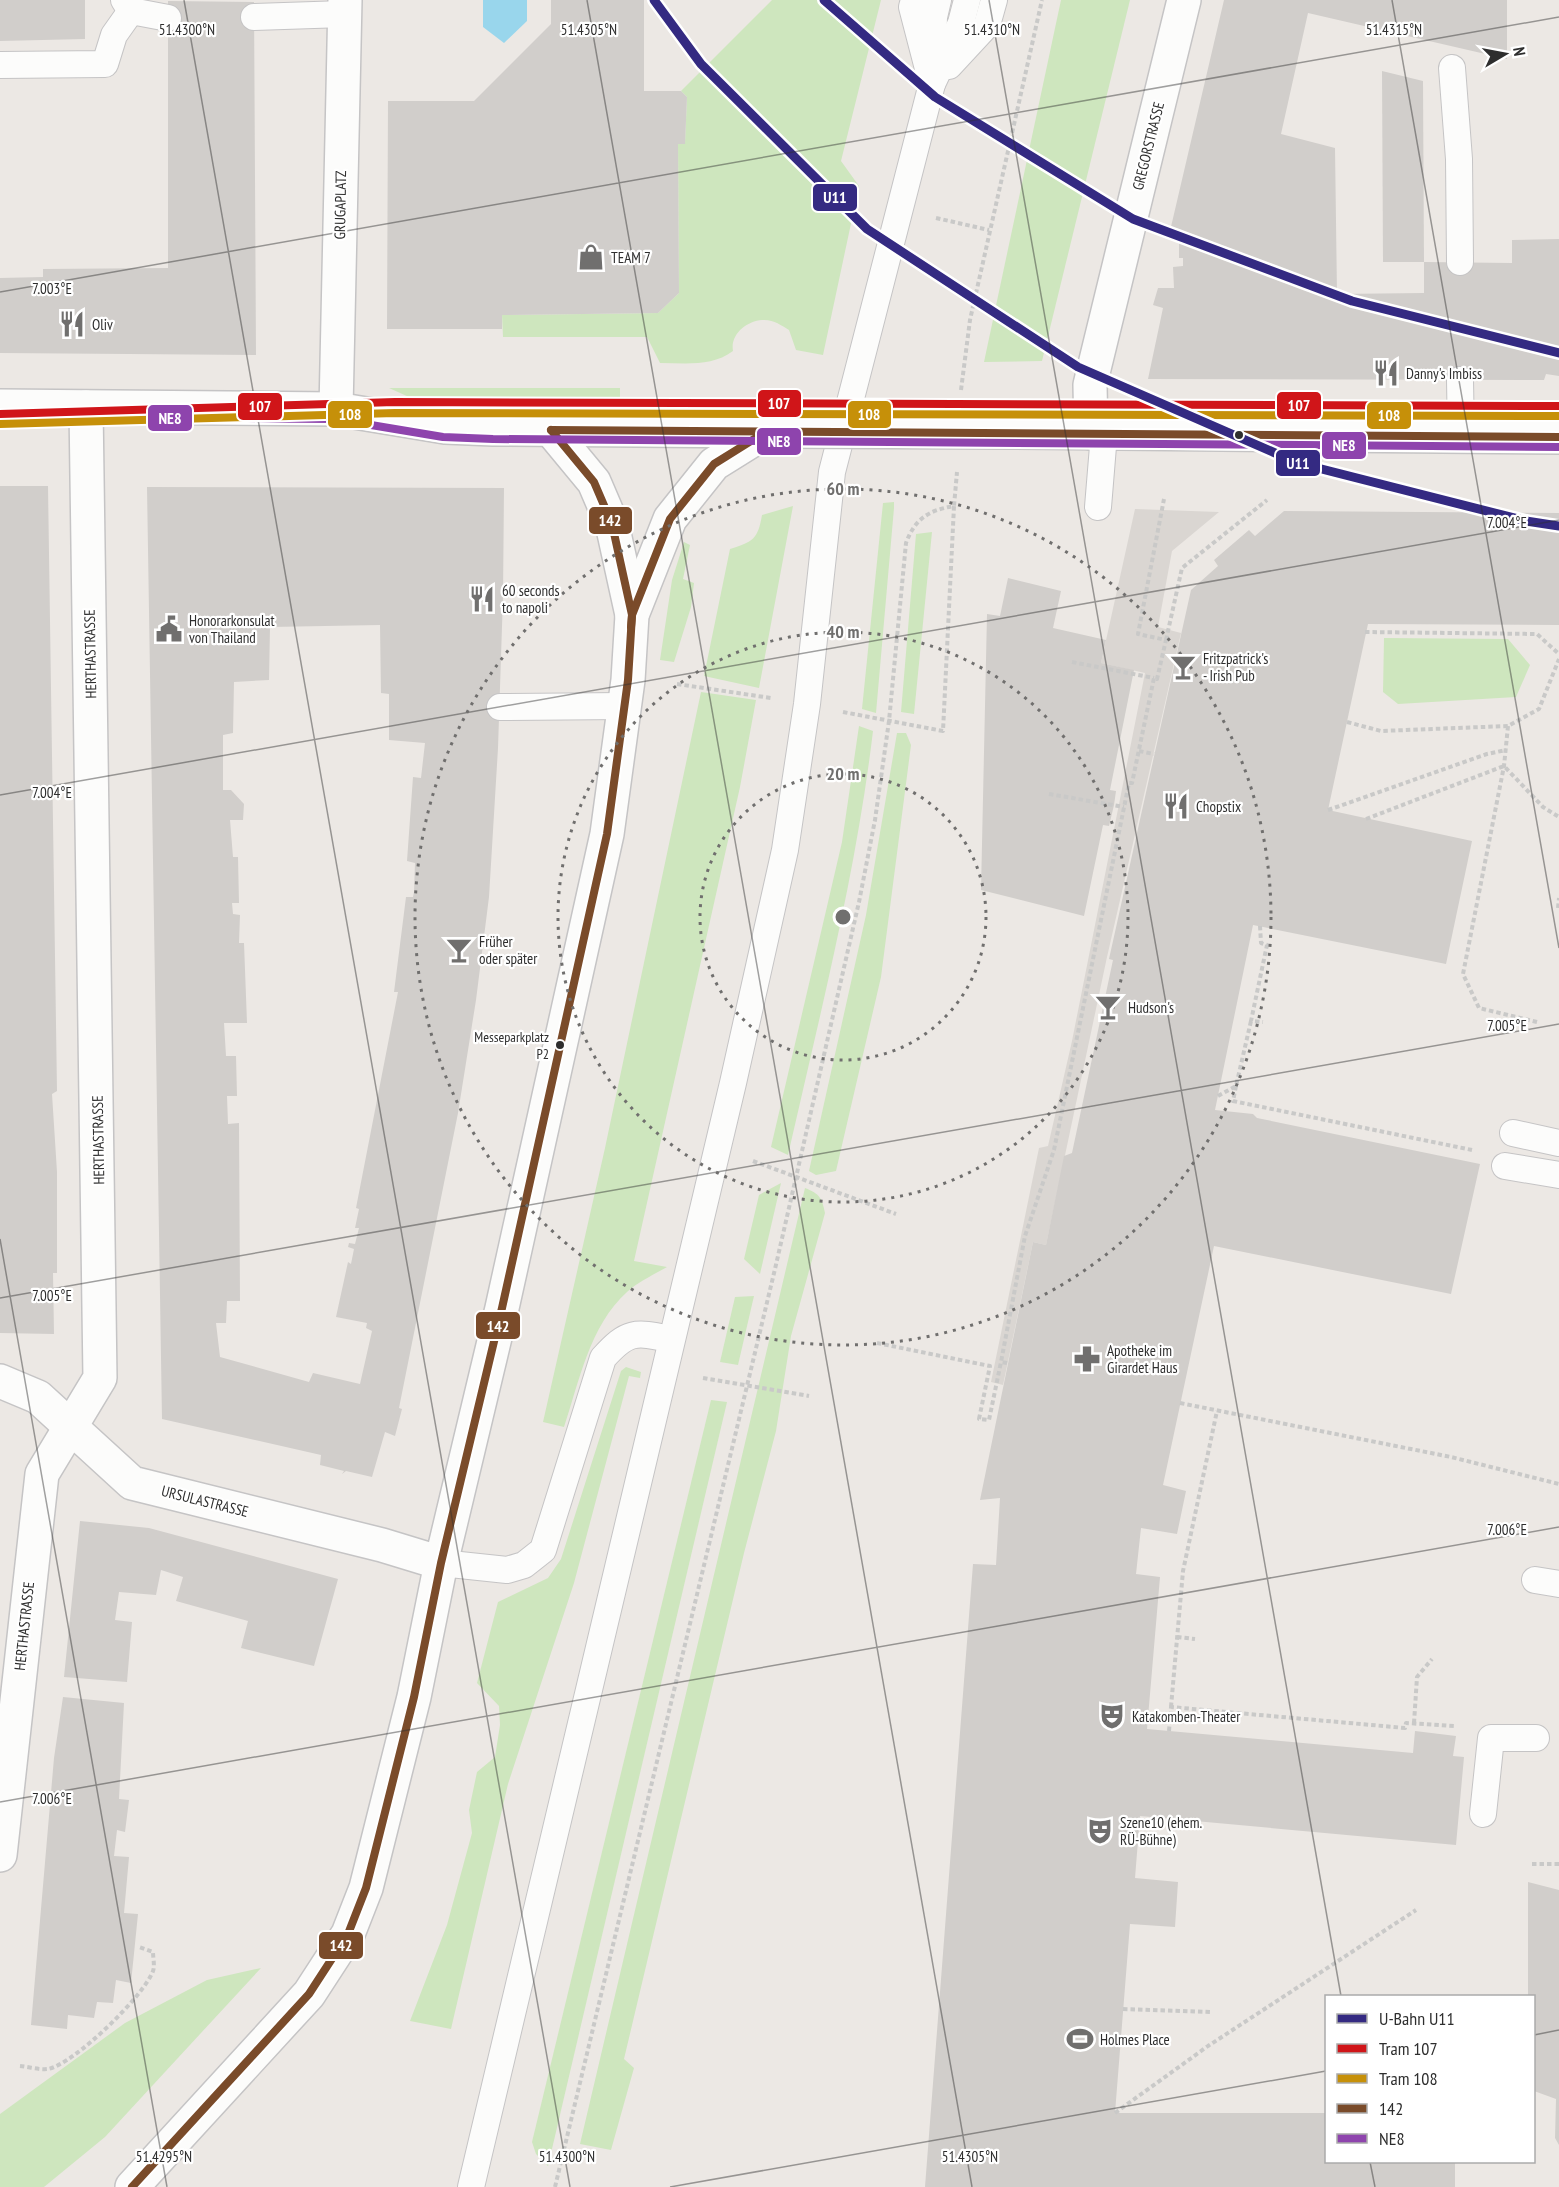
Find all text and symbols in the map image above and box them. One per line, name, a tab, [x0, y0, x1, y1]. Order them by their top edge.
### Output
text: 51.4300°N	[159, 20, 215, 39]
text: 51.4305°N	[561, 20, 617, 39]
text: 51.4310°N	[964, 20, 1020, 39]
text: 51.4315°N	[1366, 20, 1422, 39]
north arrow	[1475, 24, 1535, 84]
text: N	[1509, 45, 1530, 57]
street label: GREGORSTRASSE	[1128, 100, 1168, 192]
street label: GRUGAPLATZ	[330, 170, 350, 240]
line badge: U11	[812, 183, 858, 212]
text: U11	[823, 187, 847, 207]
shop icon: TEAM 7	[576, 242, 606, 272]
place label: TEAM 7	[611, 248, 651, 267]
text: 7.003°E	[32, 279, 72, 298]
restaurant icon: Oliv	[57, 309, 87, 339]
place label: Oliv	[92, 315, 113, 334]
restaurant icon: Danny's Imbiss	[1371, 358, 1401, 388]
place label: Danny's Imbiss	[1406, 364, 1482, 383]
line badge: 107	[757, 389, 802, 418]
line badge: 107	[1276, 391, 1322, 420]
line badge: 107	[237, 392, 283, 421]
text: 107	[768, 393, 790, 413]
text: 107	[1288, 395, 1310, 415]
text: 107	[249, 396, 271, 416]
line badge: 108	[327, 400, 373, 429]
line badge: 108	[847, 400, 892, 429]
line badge: 108	[1366, 401, 1412, 430]
line badge: NE8	[147, 404, 193, 432]
text: 108	[339, 404, 361, 424]
text: 108	[858, 404, 880, 424]
text: 108	[1378, 405, 1400, 425]
text: NE8	[158, 408, 182, 428]
line badge: NE8	[756, 427, 802, 456]
unlabelled marker	[1233, 429, 1245, 441]
text: NE8	[767, 431, 791, 451]
line badge: NE8	[1321, 431, 1367, 460]
text: NE8	[1332, 435, 1356, 455]
line badge: U11	[1275, 449, 1321, 477]
text: U11	[1286, 453, 1310, 473]
text: 60 m	[827, 477, 859, 500]
line badge: 142	[588, 506, 633, 535]
text: 142	[599, 510, 621, 530]
text: 7.004°E	[1487, 513, 1527, 532]
place label: 60 seconds to napoli	[502, 581, 560, 617]
restaurant icon: 60 seconds to napoli	[467, 584, 497, 614]
street label: HERTHASTRASSE	[80, 609, 100, 699]
place label: Honorarkonsulat von Thailand	[189, 611, 275, 647]
public building icon: Honorarkonsulat von Thailand	[154, 614, 184, 644]
text: 40 m	[827, 620, 859, 643]
place label: Fritzpatrick's - Irish Pub	[1203, 649, 1268, 685]
bar icon: Fritzpatrick's - Irish Pub	[1168, 652, 1198, 682]
text: 20 m	[827, 762, 859, 785]
text: 7.004°E	[32, 783, 72, 802]
restaurant icon: Chopstix	[1161, 791, 1191, 821]
place label: Chopstix	[1196, 797, 1241, 816]
centre of rings	[833, 907, 853, 927]
place label: Früher oder später	[479, 932, 538, 968]
bar icon: Früher oder später	[444, 935, 474, 965]
bar icon: Hudson's	[1093, 992, 1123, 1022]
place label: Hudson's	[1128, 998, 1174, 1017]
text: 7.005°E	[1487, 1016, 1527, 1035]
place label: Messeparkplatz P2	[474, 1028, 549, 1063]
marker: Messeparkplatz P2	[554, 1039, 566, 1051]
street label: HERTHASTRASSE	[88, 1095, 108, 1185]
text: 7.005°E	[32, 1286, 72, 1305]
line badge: 142	[475, 1311, 521, 1340]
text: 142	[487, 1316, 509, 1336]
place label: Apotheke im Girardet Haus	[1107, 1341, 1177, 1377]
pharmacy icon: Apotheke im Girardet Haus	[1072, 1344, 1102, 1374]
street label: URSULASTRASSE	[160, 1481, 250, 1521]
text: 7.006°E	[1487, 1520, 1527, 1539]
street label: HERTHASTRASSE	[10, 1581, 38, 1671]
theatre icon: Katakomben-Theater	[1097, 1701, 1127, 1731]
place label: Katakomben-Theater	[1132, 1707, 1241, 1726]
text: 7.006°E	[32, 1789, 72, 1808]
place label: Szene10 (ehem. RÜ-Bühne)	[1120, 1813, 1203, 1849]
theatre icon: Szene10 (ehem. RÜ-Bühne)	[1085, 1816, 1115, 1846]
line badge: 142	[318, 1931, 364, 1960]
text: 142	[330, 1935, 352, 1955]
legend	[1325, 1995, 1535, 2163]
text: U-Bahn U11	[1379, 2007, 1455, 2030]
sports icon: Holmes Place	[1065, 2024, 1095, 2054]
place label: Holmes Place	[1100, 2030, 1170, 2049]
text: Tram 107	[1379, 2037, 1437, 2060]
text: Tram 108	[1379, 2067, 1437, 2090]
text: 142	[1379, 2097, 1403, 2120]
text: NE8	[1379, 2127, 1405, 2150]
text: 51.4295°N	[136, 2147, 192, 2166]
text: 51.4300°N	[539, 2147, 595, 2166]
text: 51.4305°N	[942, 2147, 998, 2166]

